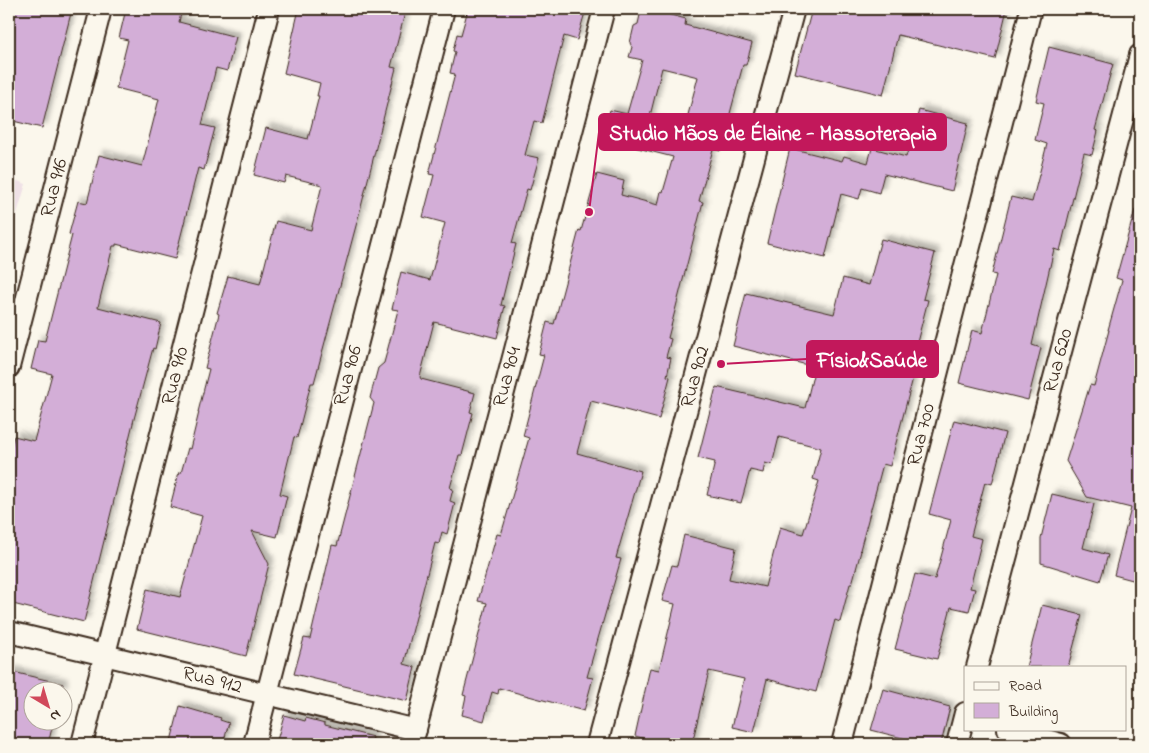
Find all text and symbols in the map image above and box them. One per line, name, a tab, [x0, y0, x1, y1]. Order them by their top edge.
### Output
callout: Studio Mãos de Élaine - Massoterapia	[599, 114, 946, 150]
text: Studio Mãos de Élaine - Massoterapia	[609, 120, 937, 150]
street label: Rua 916	[34, 155, 76, 220]
street label: Rua 620	[1037, 325, 1082, 396]
callout: Físio&Saúde	[807, 341, 938, 377]
street label: Rua 906	[327, 342, 371, 410]
street label: Rua 910	[155, 343, 197, 408]
street label: Rua 902	[674, 343, 718, 411]
street label: Rua 904	[486, 344, 530, 410]
text: Físio&Saúde	[816, 347, 928, 377]
street label: Rua 700	[900, 400, 944, 469]
street label: Rua 912	[179, 660, 245, 702]
legend	[964, 666, 1126, 730]
text: Road	[1009, 675, 1042, 697]
north arrow	[22, 680, 72, 730]
text: Building	[1008, 701, 1058, 724]
text: N	[45, 704, 65, 726]

